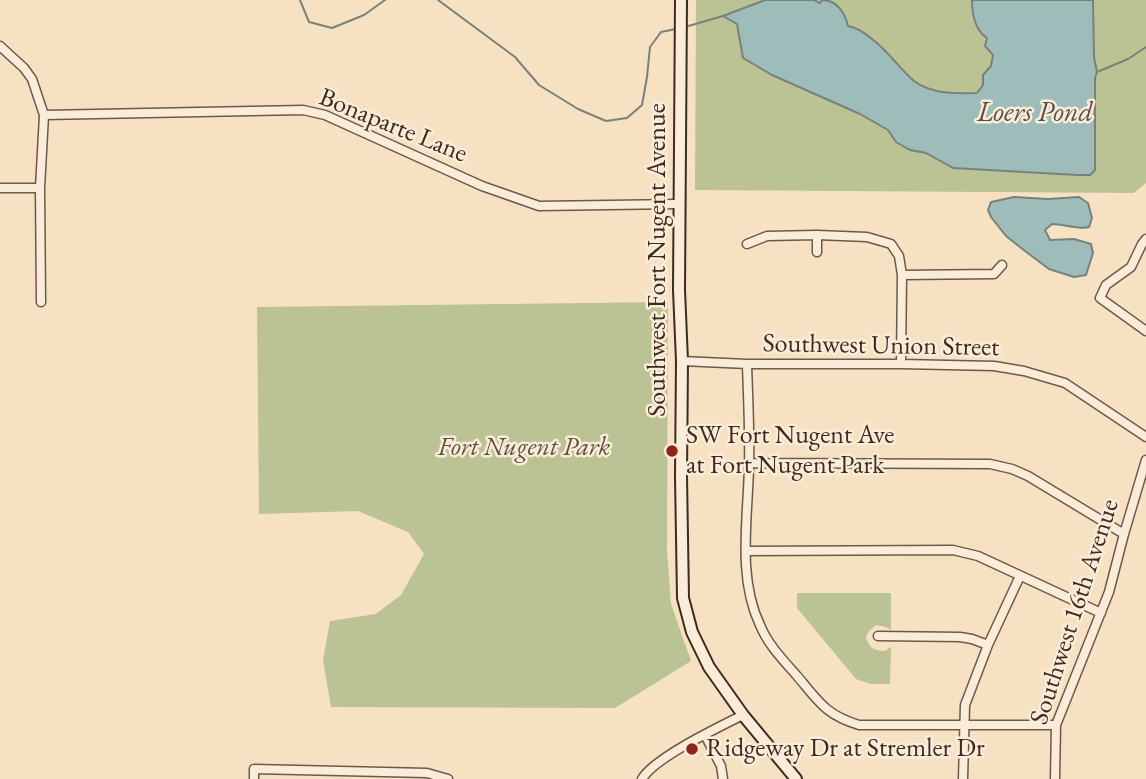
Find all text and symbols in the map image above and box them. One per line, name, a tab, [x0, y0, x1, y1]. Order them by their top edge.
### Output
street label: Bonaparte Lane	[314, 82, 472, 170]
water label: Loers Pond	[977, 96, 1093, 130]
street label: Southwest Fort Nugent Avenue	[642, 103, 674, 417]
street label: Southwest Union Street	[762, 328, 1000, 364]
place label: SW Fort Nugent Ave at Fort Nugent Park	[686, 420, 894, 481]
park label: Fort Nugent Park	[438, 432, 610, 464]
marker: SW Fort Nugent Ave at Fort Nugent Park	[664, 443, 680, 459]
street label: Southwest 16th Avenue	[1024, 495, 1126, 729]
place label: Ridgeway Dr at Stremler Dr	[706, 733, 985, 765]
marker: Ridgeway Dr at Stremler Dr	[684, 741, 700, 757]

